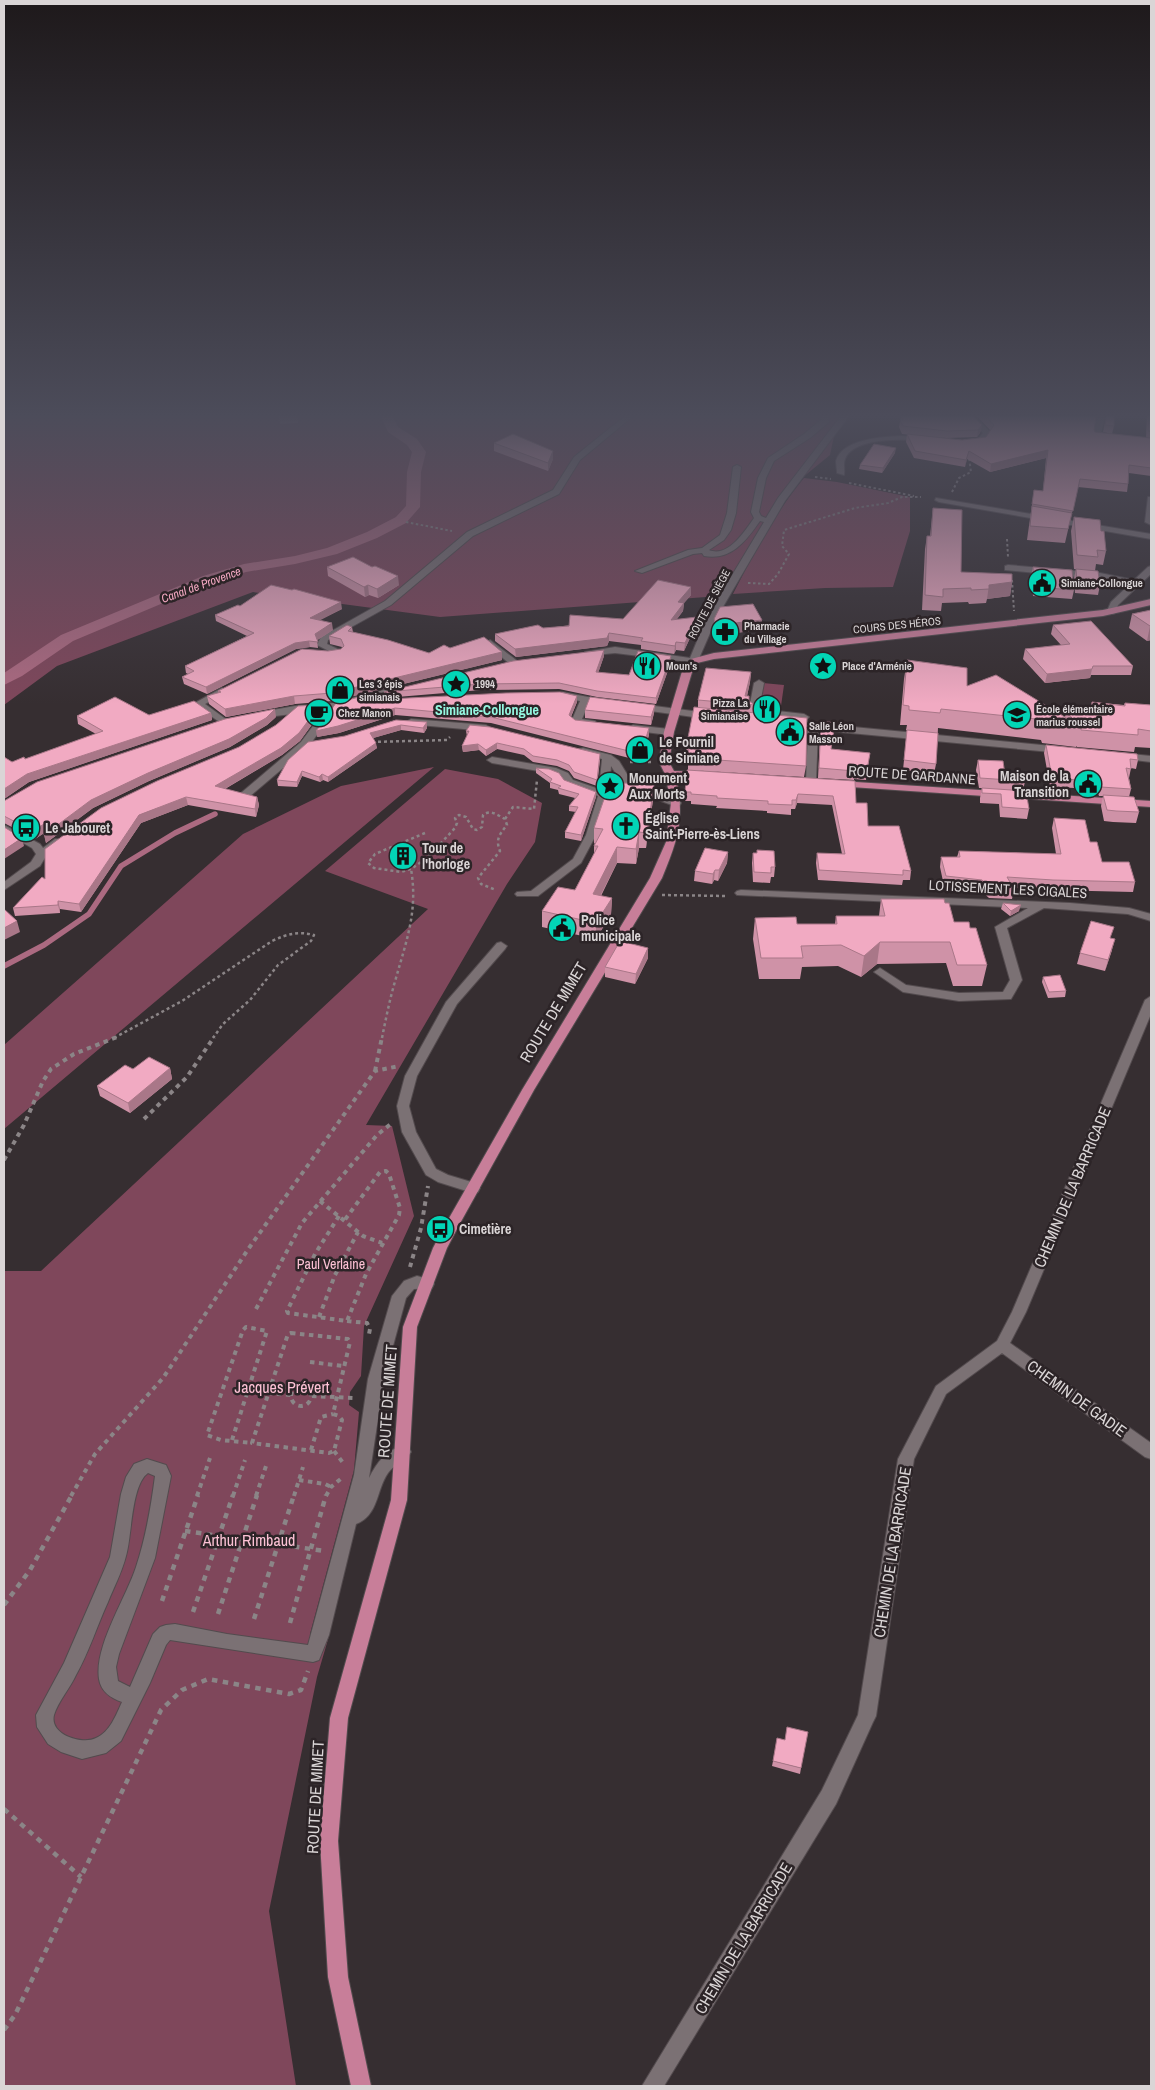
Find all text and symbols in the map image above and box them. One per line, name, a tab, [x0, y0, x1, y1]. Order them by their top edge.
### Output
water label: Canal de Provence	[159, 563, 244, 607]
street label: ROUTE DE SIÈGE	[685, 567, 733, 641]
public building icon: Simiane-Collongue	[1027, 568, 1057, 598]
place label: Simiane-Collongue	[1061, 576, 1143, 590]
street label: COURS DES HÉROS	[852, 613, 942, 637]
pharmacy icon: Pharmacie du Village	[710, 617, 740, 647]
place label: Pharmacie du Village	[744, 619, 790, 646]
restaurant icon: Moun's	[632, 651, 662, 681]
place icon: Place d'Arménie	[808, 651, 838, 681]
place label: Moun's	[666, 659, 697, 673]
place label: Place d'Arménie	[842, 659, 912, 673]
place icon: 1994	[441, 669, 471, 699]
shop icon: Les 3 épis simianais	[325, 675, 355, 705]
place label: Les 3 épis simianais	[359, 677, 403, 704]
place label: 1994	[475, 677, 495, 691]
restaurant icon: Pizza La Simianaise	[752, 694, 782, 724]
place label: Pizza La Simianaise	[701, 696, 748, 723]
cafe icon: Chez Manon	[304, 698, 334, 728]
school or university icon: École élémentaire marius roussel	[1002, 700, 1032, 730]
district label: Simiane-Collongue	[435, 701, 539, 719]
place label: École élémentaire marius roussel	[1036, 702, 1113, 729]
place label: Chez Manon	[338, 706, 391, 720]
public building icon: Salle Léon Masson	[775, 717, 805, 747]
place label: Salle Léon Masson	[809, 719, 854, 746]
place label: Le Fournil de Simiane	[659, 733, 720, 767]
shop icon: Le Fournil de Simiane	[625, 735, 655, 765]
street label: ROUTE DE GARDANNE	[848, 762, 976, 788]
place label: Maison de la Transition	[1000, 767, 1070, 801]
place label: Monument Aux Morts	[629, 769, 687, 803]
public building icon: Maison de la Transition	[1073, 769, 1103, 799]
place icon: Monument Aux Morts	[595, 771, 625, 801]
place label: Église Saint-Pierre-ès-Liens	[645, 809, 760, 843]
church icon: Église Saint-Pierre-ès-Liens	[611, 811, 641, 841]
bus stop icon: Le Jabouret	[11, 813, 41, 843]
place label: Le Jabouret	[45, 819, 110, 837]
place label: Tour de l'horloge	[422, 839, 470, 873]
building icon: Tour de l'horloge	[388, 841, 418, 871]
street label: LOTISSEMENT LES CIGALES	[928, 876, 1088, 902]
place label: Police municipale	[581, 911, 641, 945]
public building icon: Police municipale	[547, 913, 577, 943]
street label: ROUTE DE MIMET	[514, 958, 592, 1066]
street label: CHEMIN DE LA BARRICADE	[1028, 1103, 1116, 1271]
bus stop icon: Cimetière	[425, 1214, 455, 1244]
place label: Cimetière	[459, 1220, 511, 1238]
park label: Paul Verlaine	[297, 1255, 365, 1273]
street label: ROUTE DE MIMET	[372, 1344, 402, 1458]
street label: CHEMIN DE GADIE	[1023, 1354, 1131, 1442]
park label: Jacques Prévert	[235, 1376, 330, 1398]
street label: CHEMIN DE LA BARRICADE	[868, 1465, 916, 1639]
park label: Arthur Rimbaud	[202, 1529, 295, 1551]
street label: ROUTE DE MIMET	[301, 1740, 329, 1854]
street label: CHEMIN DE LA BARRICADE	[689, 1858, 797, 2018]

